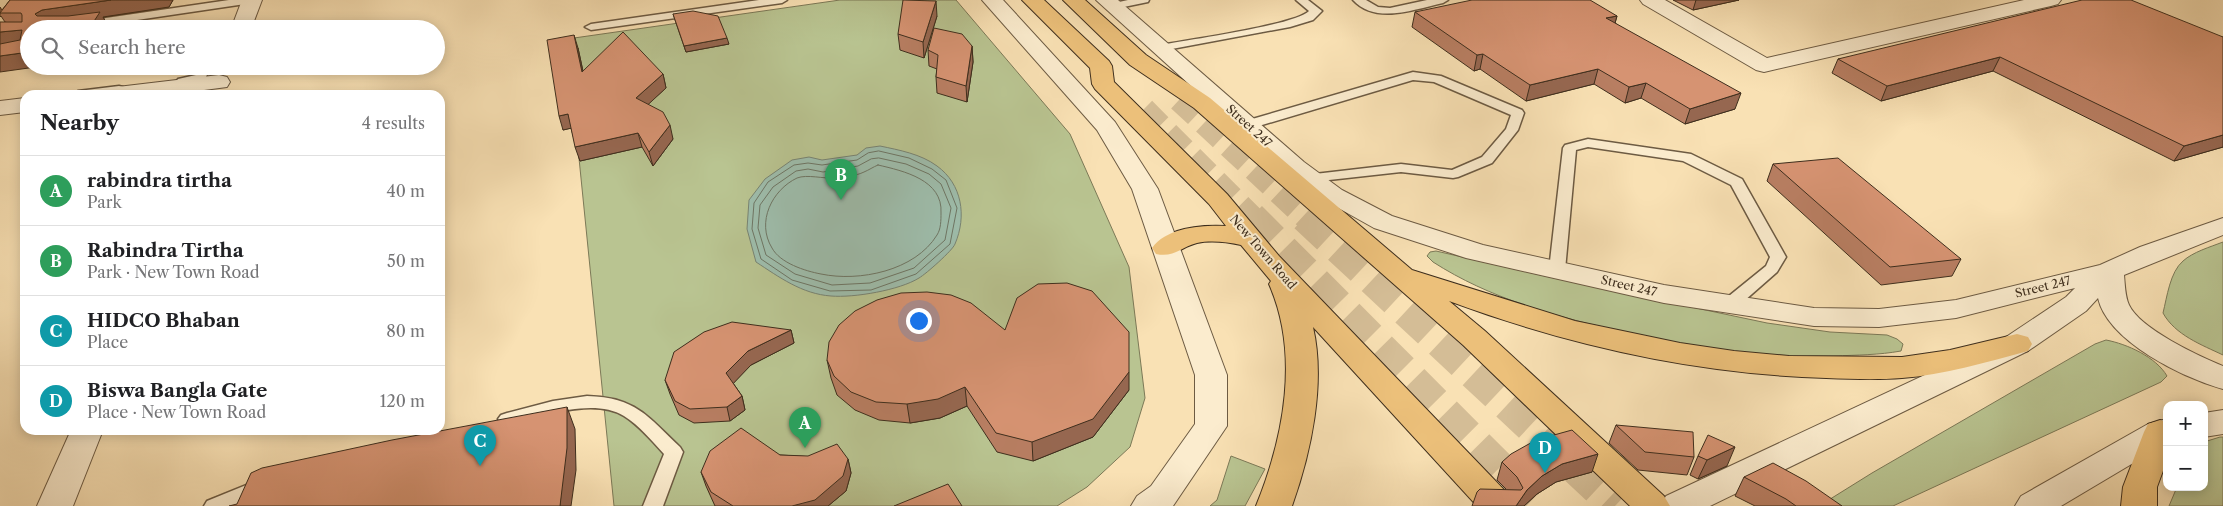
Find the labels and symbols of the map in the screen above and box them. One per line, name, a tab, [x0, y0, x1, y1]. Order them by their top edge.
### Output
street label: Street 247	[1223, 101, 1276, 150]
pin: B	[825, 159, 857, 200]
street label: New Town Road	[1227, 211, 1300, 292]
street label: Street 247	[1600, 272, 1659, 299]
street label: Street 247	[2013, 272, 2072, 301]
your location	[906, 308, 932, 334]
pin: A	[789, 407, 821, 448]
pin: C	[464, 425, 496, 466]
pin: D	[1529, 432, 1561, 473]

